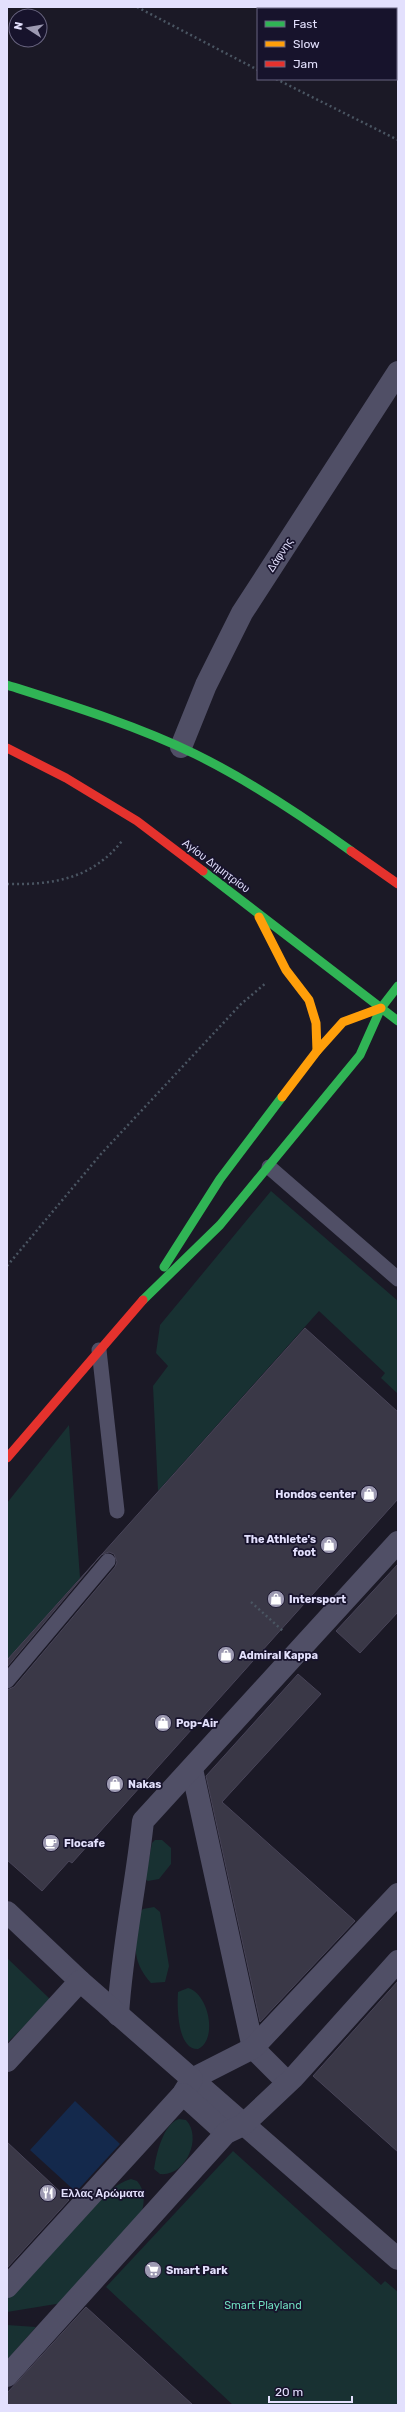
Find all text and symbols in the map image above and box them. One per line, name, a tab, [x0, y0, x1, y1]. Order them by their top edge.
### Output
north arrow	[8, 8, 48, 48]
legend	[257, 8, 397, 80]
text: Fast	[293, 17, 317, 31]
text: N	[12, 21, 26, 31]
text: Slow	[293, 37, 320, 51]
text: Jam	[293, 57, 318, 71]
street label: Δάφνης	[264, 536, 296, 574]
street label: Αγίου Δημητρίου	[180, 836, 252, 896]
shop icon: Hondos center	[359, 1484, 379, 1504]
place label: Hondos center	[275, 1488, 356, 1501]
place label: The Athlete's foot	[244, 1533, 316, 1559]
shop icon: The Athlete's foot	[319, 1535, 339, 1555]
shop icon: Intersport	[266, 1589, 286, 1609]
place label: Intersport	[289, 1593, 346, 1606]
shop icon: Admiral Kappa	[216, 1645, 236, 1665]
place label: Admiral Kappa	[239, 1649, 318, 1662]
shop icon: Pop-Air	[153, 1713, 173, 1733]
place label: Pop-Air	[176, 1717, 218, 1730]
shop icon: Nakas	[105, 1774, 125, 1794]
place label: Nakas	[128, 1778, 161, 1791]
cafe icon: Flocafe	[41, 1833, 61, 1853]
place label: Flocafe	[64, 1837, 105, 1850]
restaurant icon: Ελλας Αρώματα	[38, 2183, 58, 2203]
place label: Ελλας Αρώματα	[61, 2187, 144, 2200]
supermarket icon: Smart Park	[143, 2260, 163, 2280]
place label: Smart Park	[166, 2264, 228, 2277]
park label: Smart Playland	[224, 2299, 302, 2312]
scale bar	[269, 2378, 352, 2404]
text: 20 m	[275, 2385, 303, 2399]

